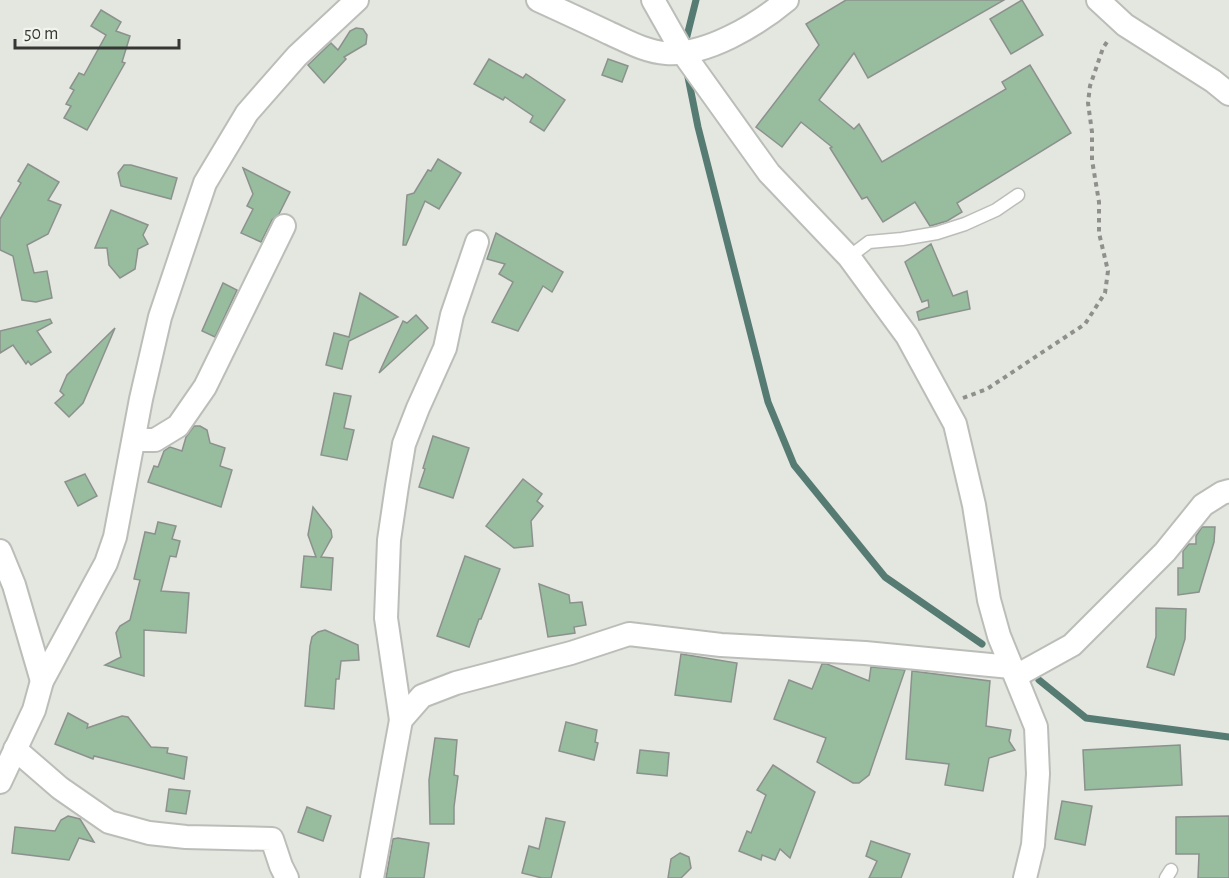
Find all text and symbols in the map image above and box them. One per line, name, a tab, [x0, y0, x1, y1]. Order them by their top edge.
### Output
scale bar	[15, 12, 178, 50]
text: 50 m	[24, 25, 58, 43]

